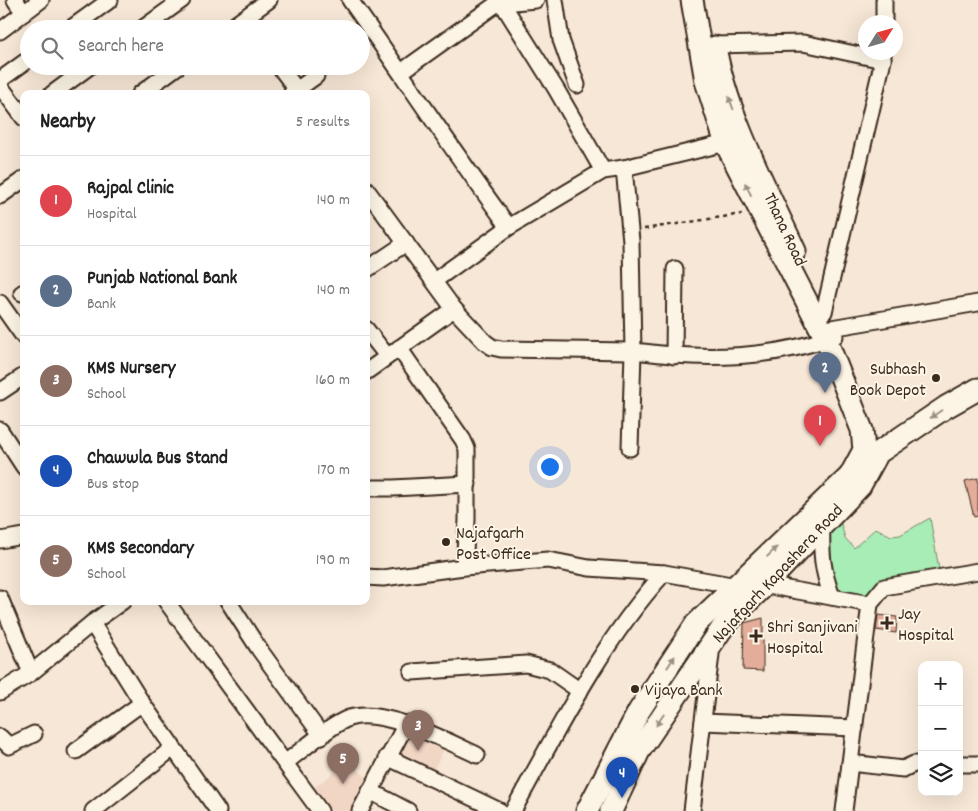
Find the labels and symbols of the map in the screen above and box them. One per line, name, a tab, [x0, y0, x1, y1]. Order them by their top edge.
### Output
north arrow	[858, 15, 903, 60]
one-way arrow	[727, 96, 734, 111]
one-way arrow	[744, 182, 753, 197]
street label: Thana Road	[756, 189, 812, 271]
pin: 2	[809, 352, 841, 393]
place label: Subhash Book Depot	[850, 358, 926, 404]
marker: Subhash Book Depot	[930, 372, 942, 384]
pin: 1	[804, 405, 836, 446]
one-way arrow	[929, 409, 943, 418]
your location	[537, 454, 563, 480]
street label: Najafgarh Kapashera Road	[708, 500, 850, 650]
place label: Najafgarh Post Office	[456, 522, 531, 568]
marker: Najafgarh Post Office	[440, 536, 452, 548]
one-way arrow	[766, 546, 778, 558]
place label: Jay Hospital	[898, 603, 954, 649]
place label: Shri Sanjivani Hospital	[767, 616, 858, 662]
marker: Jay Hospital	[880, 616, 894, 630]
marker: Shri Sanjivani Hospital	[749, 629, 763, 643]
one-way arrow	[667, 655, 676, 669]
place label: Vijaya Bank	[645, 679, 723, 704]
marker: Vijaya Bank	[629, 683, 641, 695]
pin: 3	[402, 710, 434, 751]
one-way arrow	[655, 713, 665, 726]
pin: 5	[327, 743, 359, 784]
pin: 4	[606, 757, 638, 798]

